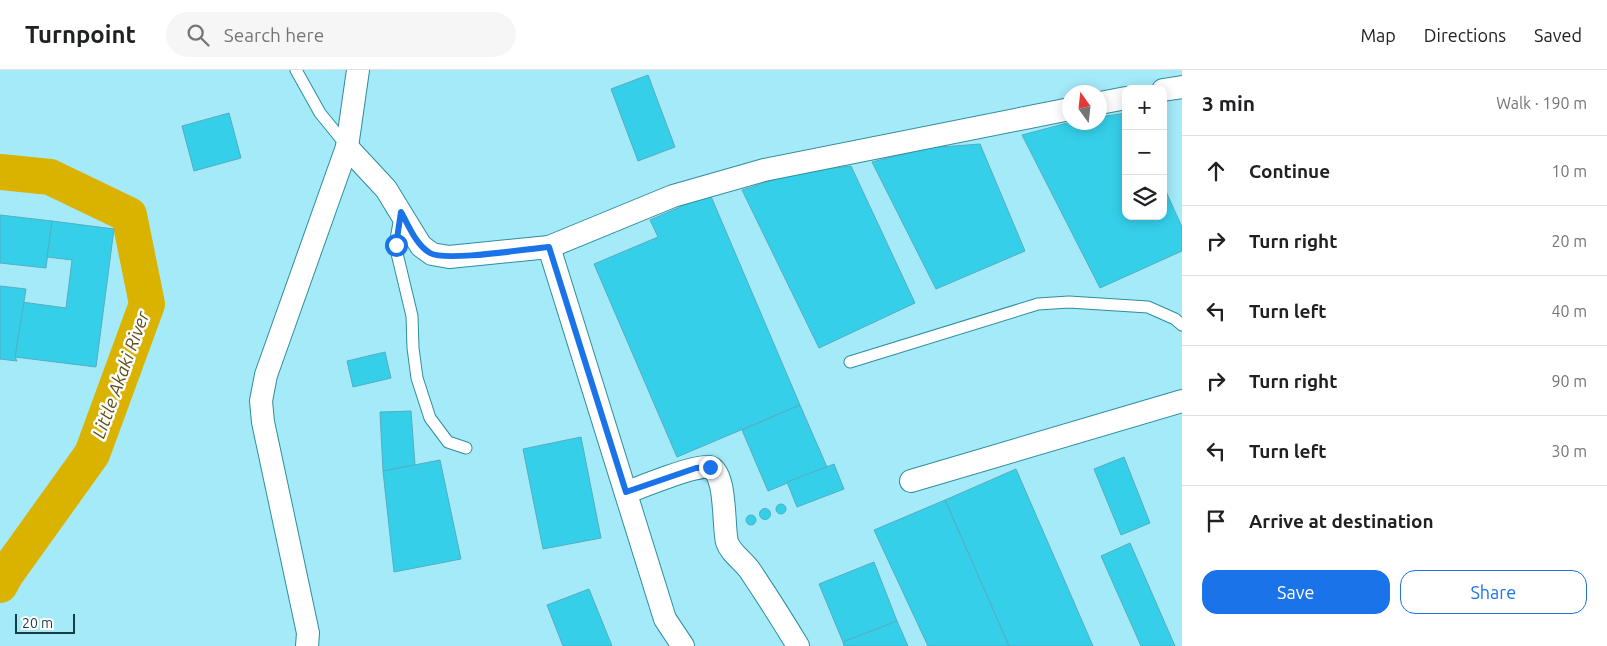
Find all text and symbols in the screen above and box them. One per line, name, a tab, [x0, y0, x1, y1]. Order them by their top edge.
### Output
search box	[166, 12, 516, 57]
text: Turnpoint	[25, 21, 136, 48]
icon: search	[184, 21, 212, 49]
text: Search here	[224, 24, 324, 46]
text: Map	[1360, 25, 1396, 45]
text: Directions	[1424, 25, 1506, 45]
text: Saved	[1534, 25, 1582, 45]
north arrow	[1062, 85, 1107, 130]
map controls	[1122, 85, 1167, 220]
button: +	[1122, 85, 1167, 130]
text: 3 min	[1202, 91, 1255, 115]
text: Walk · 190 m	[1496, 94, 1587, 112]
button: −	[1122, 130, 1167, 175]
icon: ahead	[1202, 157, 1230, 185]
text: Continue	[1249, 160, 1330, 182]
text: 10 m	[1551, 162, 1587, 180]
button: layers	[1122, 175, 1167, 220]
icon: right	[1202, 227, 1230, 255]
text: Turn right	[1249, 230, 1337, 252]
text: 20 m	[1551, 232, 1587, 250]
route start	[385, 234, 408, 257]
icon: left	[1202, 297, 1230, 325]
text: Turn left	[1249, 300, 1327, 322]
text: 40 m	[1551, 302, 1587, 320]
water label: Little Akaki River	[88, 307, 153, 441]
icon: right	[1202, 367, 1230, 395]
text: Turn right	[1249, 370, 1337, 392]
text: 90 m	[1551, 372, 1587, 390]
icon: left	[1202, 437, 1230, 465]
text: Turn left	[1249, 440, 1327, 462]
text: 30 m	[1551, 442, 1587, 460]
route end	[699, 456, 722, 479]
icon: arrive	[1202, 507, 1230, 535]
text: Arrive at destination	[1249, 510, 1434, 532]
button: Save	[1202, 570, 1390, 614]
button: Share	[1400, 570, 1587, 614]
scale bar	[15, 611, 75, 634]
text: 20 m	[22, 615, 53, 631]

